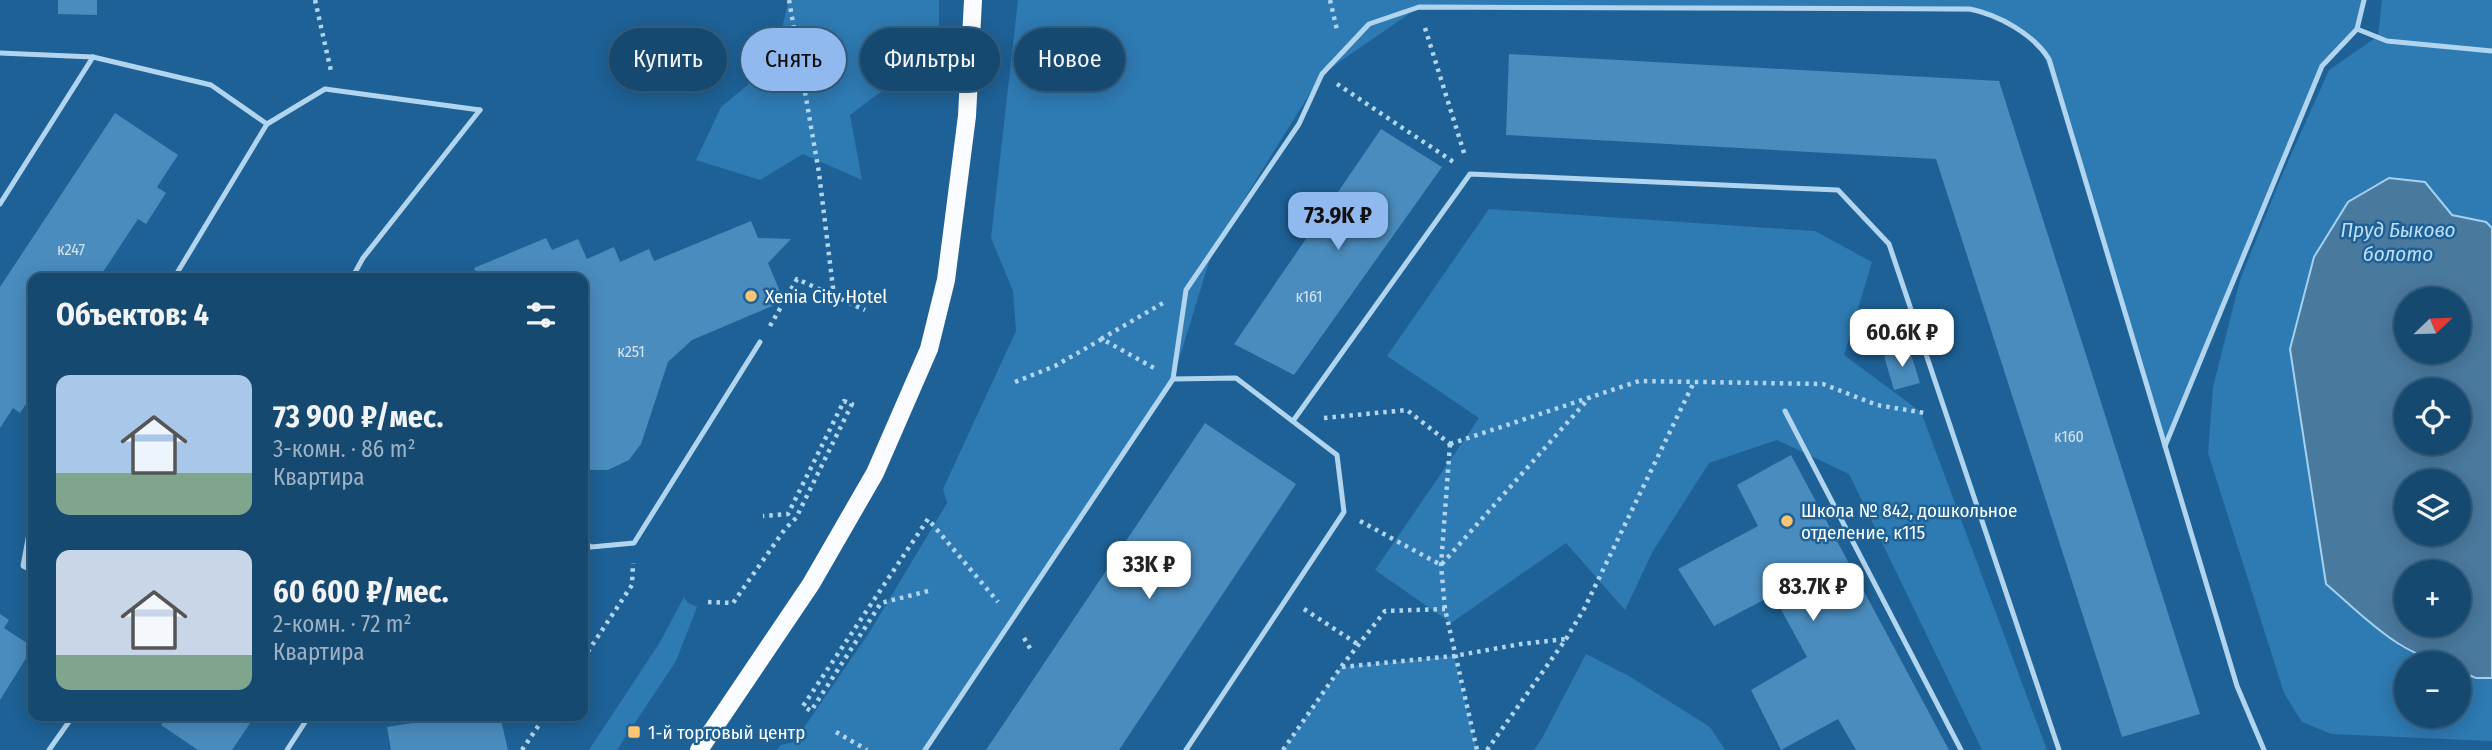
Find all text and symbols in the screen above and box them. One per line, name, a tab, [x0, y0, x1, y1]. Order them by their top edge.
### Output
chip: Купить	[609, 28, 727, 91]
chip: Снять	[741, 28, 846, 91]
chip: Фильтры	[860, 28, 1000, 91]
chip: Новое	[1014, 28, 1125, 91]
pin: 73.9K ₽	[1273, 192, 1403, 252]
text: 73.9K ₽	[1304, 201, 1372, 229]
water label: Пруд Быково болото	[2340, 217, 2456, 267]
house number: к247	[57, 240, 86, 259]
place label: Xenia City Hotel	[765, 285, 887, 308]
house number: к161	[1295, 287, 1323, 306]
north arrow	[2394, 287, 2471, 364]
map controls	[2394, 287, 2471, 728]
marker: Xenia City Hotel	[743, 288, 759, 304]
icon: filters	[522, 296, 560, 334]
text: Объектов: 4	[56, 297, 209, 333]
pin: 60.6K ₽	[1837, 310, 1967, 369]
text: 60.6K ₽	[1866, 318, 1938, 346]
house number: к251	[617, 342, 645, 361]
button: locate	[2394, 378, 2471, 455]
text: 73 900 ₽/мес.	[273, 399, 443, 435]
icon: home	[112, 403, 196, 487]
house number: к160	[2054, 427, 2084, 446]
text: 3-комн. · 86 m²	[273, 435, 416, 463]
text: Квартира	[273, 463, 365, 491]
button: layers	[2394, 469, 2471, 546]
place label: Школа № 842, дошкольное отделение, к115	[1801, 499, 2017, 544]
marker: Школа № 842, дошкольное отделение, к115	[1779, 513, 1795, 529]
pin: 33K ₽	[1100, 542, 1198, 601]
text: 33K ₽	[1123, 550, 1175, 578]
button: +	[2394, 560, 2471, 637]
pin: 83.7K ₽	[1748, 564, 1878, 623]
text: 83.7K ₽	[1779, 572, 1847, 600]
text: 60 600 ₽/мес.	[273, 574, 449, 610]
icon: home	[112, 578, 196, 662]
text: 2-комн. · 72 m²	[273, 610, 412, 638]
text: Квартира	[273, 638, 365, 666]
button: −	[2394, 651, 2471, 728]
place label: 1-й торговый центр	[648, 721, 805, 744]
marker: 1-й торговый центр	[626, 724, 642, 740]

